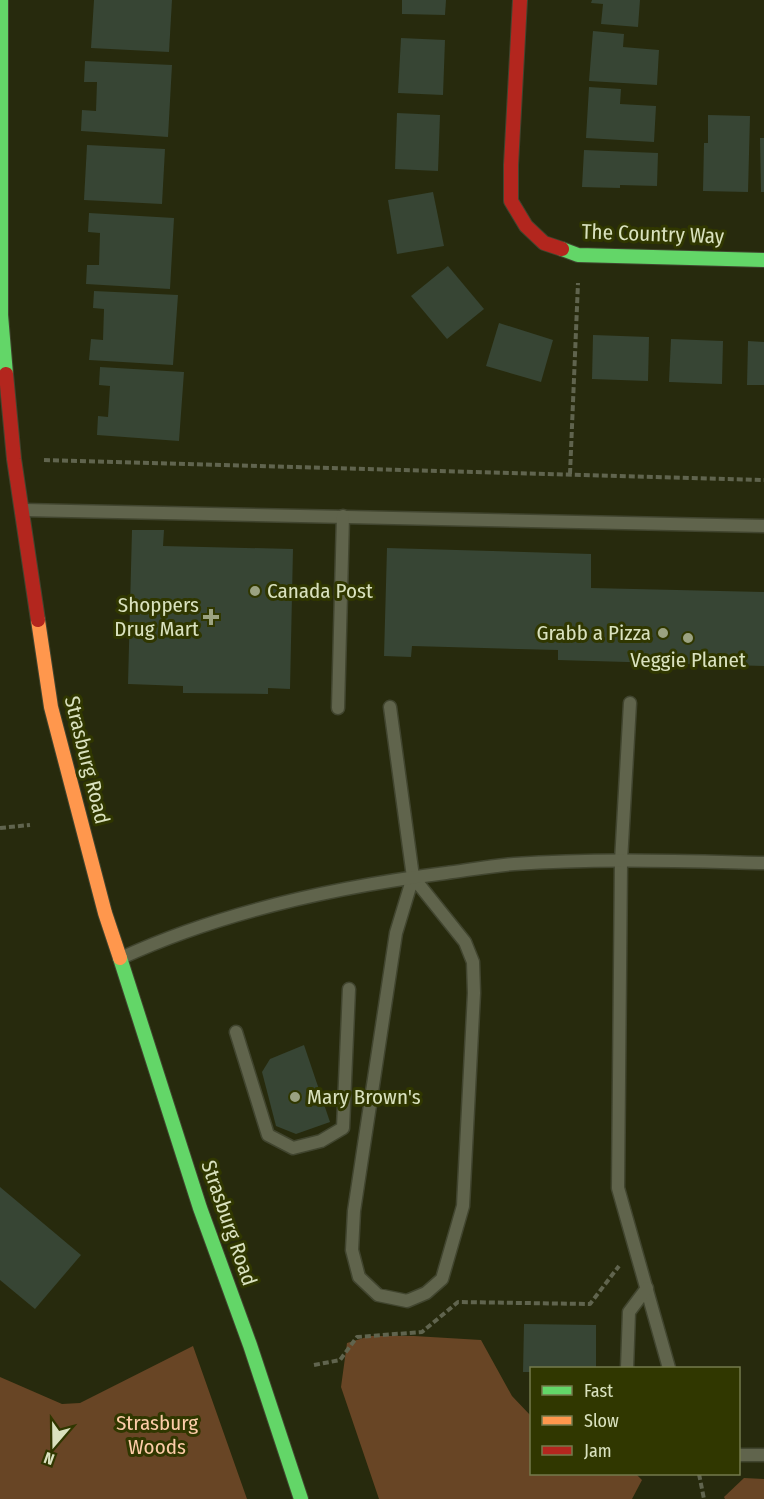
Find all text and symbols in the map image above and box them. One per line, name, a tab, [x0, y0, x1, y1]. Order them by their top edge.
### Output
street label: The Country Way	[581, 219, 725, 249]
place label: Canada Post	[267, 578, 373, 604]
marker: Canada Post	[248, 584, 262, 598]
place label: Shoppers Drug Mart	[114, 592, 199, 642]
marker: Shoppers Drug Mart	[204, 610, 218, 624]
place label: Grabb a Pizza	[537, 620, 651, 646]
marker: Grabb a Pizza	[656, 626, 670, 640]
marker: Veggie Planet	[681, 631, 695, 645]
place label: Veggie Planet	[630, 647, 746, 673]
street label: Strasburg Road	[59, 693, 115, 827]
place label: Mary Brown's	[307, 1084, 421, 1110]
marker: Mary Brown's	[288, 1090, 302, 1104]
street label: Strasburg Road	[195, 1157, 263, 1289]
legend	[530, 1367, 740, 1475]
text: Fast	[584, 1380, 613, 1402]
park label: Strasburg Woods	[116, 1410, 198, 1460]
text: Slow	[584, 1410, 619, 1432]
north arrow	[24, 1415, 84, 1475]
text: Jam	[584, 1440, 612, 1462]
text: N	[41, 1448, 57, 1469]

